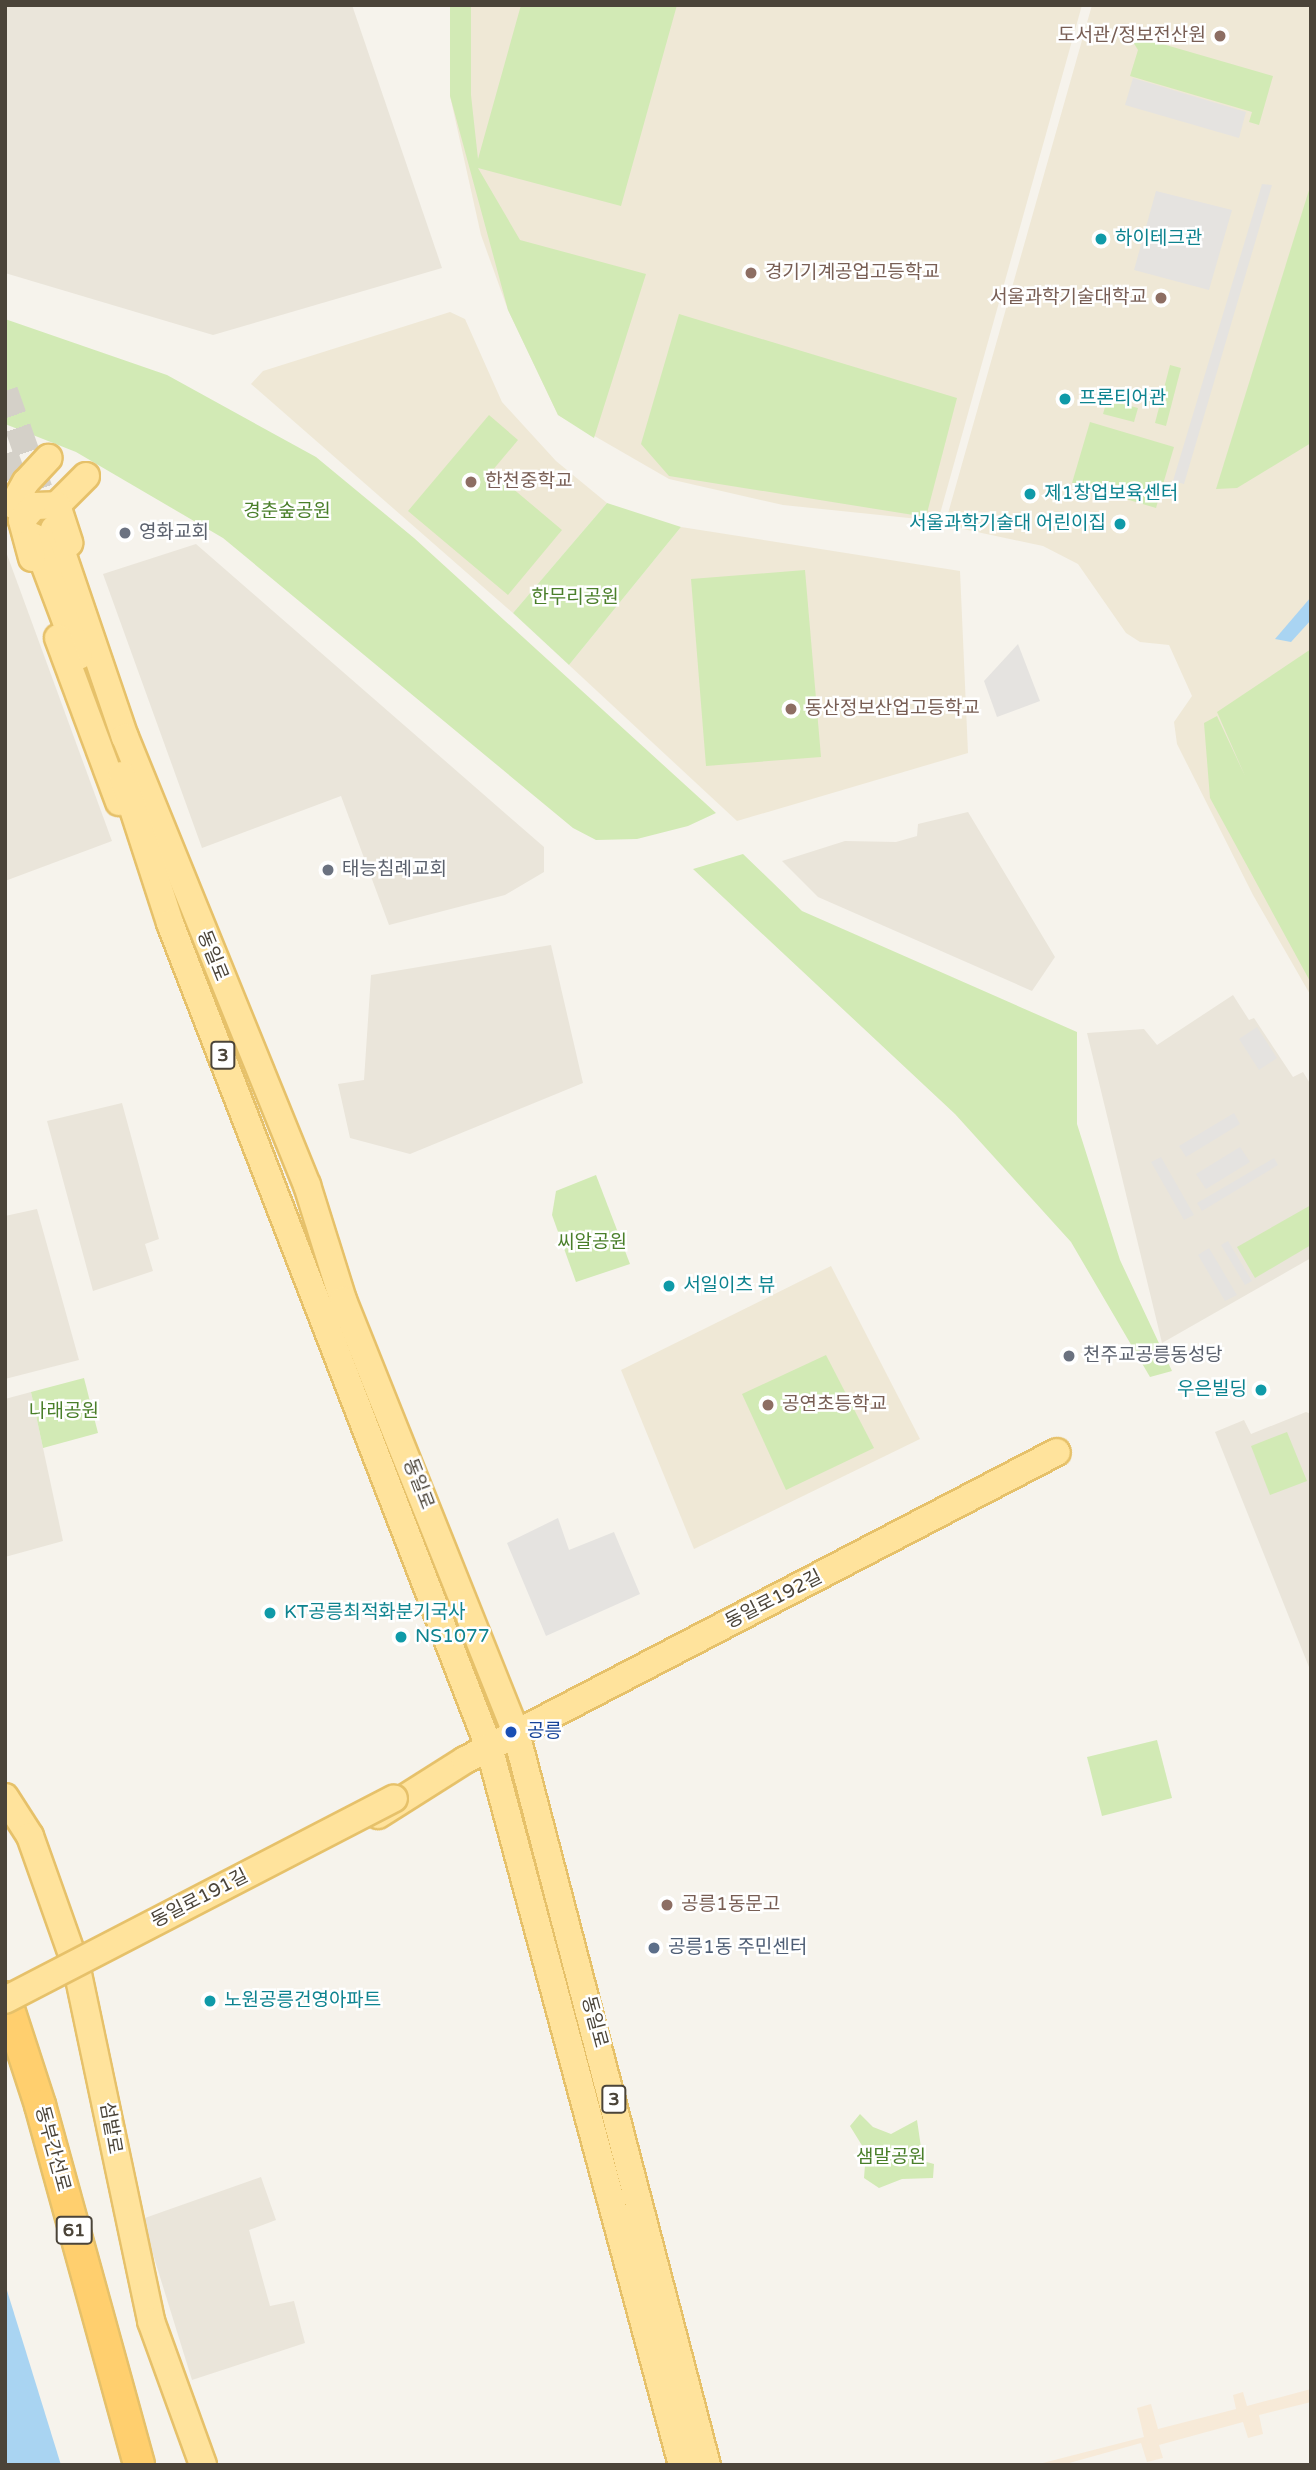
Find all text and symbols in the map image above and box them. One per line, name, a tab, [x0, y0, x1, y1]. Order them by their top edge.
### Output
place label: 도서관/정보전산원	[1058, 25, 1206, 47]
marker: 도서관/정보전산원	[1212, 28, 1228, 44]
place label: 하이테크관	[1115, 228, 1202, 250]
marker: 하이테크관	[1093, 231, 1109, 247]
place label: 경기기계공업고등학교	[765, 262, 940, 284]
marker: 경기기계공업고등학교	[743, 265, 759, 281]
place label: 서울과학기술대학교	[990, 287, 1147, 309]
marker: 서울과학기술대학교	[1153, 290, 1169, 306]
place label: 프론티어관	[1079, 388, 1166, 410]
marker: 프론티어관	[1057, 391, 1073, 407]
place label: 한천중학교	[485, 471, 572, 493]
marker: 한천중학교	[463, 474, 479, 490]
place label: 제1창업보육센터	[1044, 483, 1178, 505]
marker: 제1창업보육센터	[1022, 486, 1038, 502]
park label: 경춘숲공원	[243, 501, 331, 523]
place label: 서울과학기술대 어린이집	[909, 513, 1106, 535]
marker: 서울과학기술대 어린이집	[1112, 516, 1128, 532]
place label: 영화교회	[139, 522, 209, 544]
marker: 영화교회	[117, 525, 133, 541]
park label: 한무리공원	[531, 587, 619, 609]
place label: 동산정보산업고등학교	[805, 698, 980, 720]
marker: 동산정보산업고등학교	[783, 701, 799, 717]
place label: 태능침례교회	[342, 859, 447, 881]
marker: 태능침례교회	[320, 862, 336, 878]
street label: 동일로	[192, 927, 232, 985]
road number: 3	[209, 1040, 237, 1070]
park label: 씨알공원	[557, 1232, 627, 1254]
place label: 서일이츠 뷰	[683, 1275, 775, 1297]
marker: 서일이츠 뷰	[661, 1278, 677, 1294]
place label: 천주교공릉동성당	[1083, 1345, 1223, 1367]
marker: 천주교공릉동성당	[1061, 1348, 1077, 1364]
place label: 우은빌딩	[1177, 1379, 1247, 1401]
marker: 우은빌딩	[1253, 1382, 1269, 1398]
place label: 공연초등학교	[782, 1394, 887, 1416]
marker: 공연초등학교	[760, 1397, 776, 1413]
park label: 나래공원	[29, 1401, 99, 1423]
street label: 동일로	[398, 1455, 438, 1513]
street label: 동일로192길	[722, 1566, 826, 1634]
place label: KT공릉최적화분기국사	[284, 1602, 466, 1624]
marker: KT공릉최적화분기국사	[262, 1605, 278, 1621]
place label: NS1077	[415, 1626, 490, 1648]
marker: NS1077	[393, 1629, 409, 1645]
place label: 공릉	[527, 1721, 562, 1743]
marker: 공릉	[501, 1722, 521, 1742]
street label: 동일로191길	[148, 1865, 252, 1933]
place label: 공릉1동문고	[681, 1894, 780, 1916]
marker: 공릉1동문고	[659, 1897, 675, 1913]
place label: 공릉1동 주민센터	[668, 1937, 807, 1959]
marker: 공릉1동 주민센터	[646, 1940, 662, 1956]
place label: 노원공릉건영아파트	[224, 1990, 381, 2012]
marker: 노원공릉건영아파트	[202, 1993, 218, 2009]
street label: 동일로	[576, 1994, 612, 2050]
road number: 3	[600, 2084, 628, 2113]
street label: 섬밭로	[94, 2100, 126, 2156]
street label: 동부간선로	[30, 2104, 74, 2194]
park label: 샘말공원	[856, 2147, 926, 2169]
road number: 61	[55, 2216, 93, 2244]

